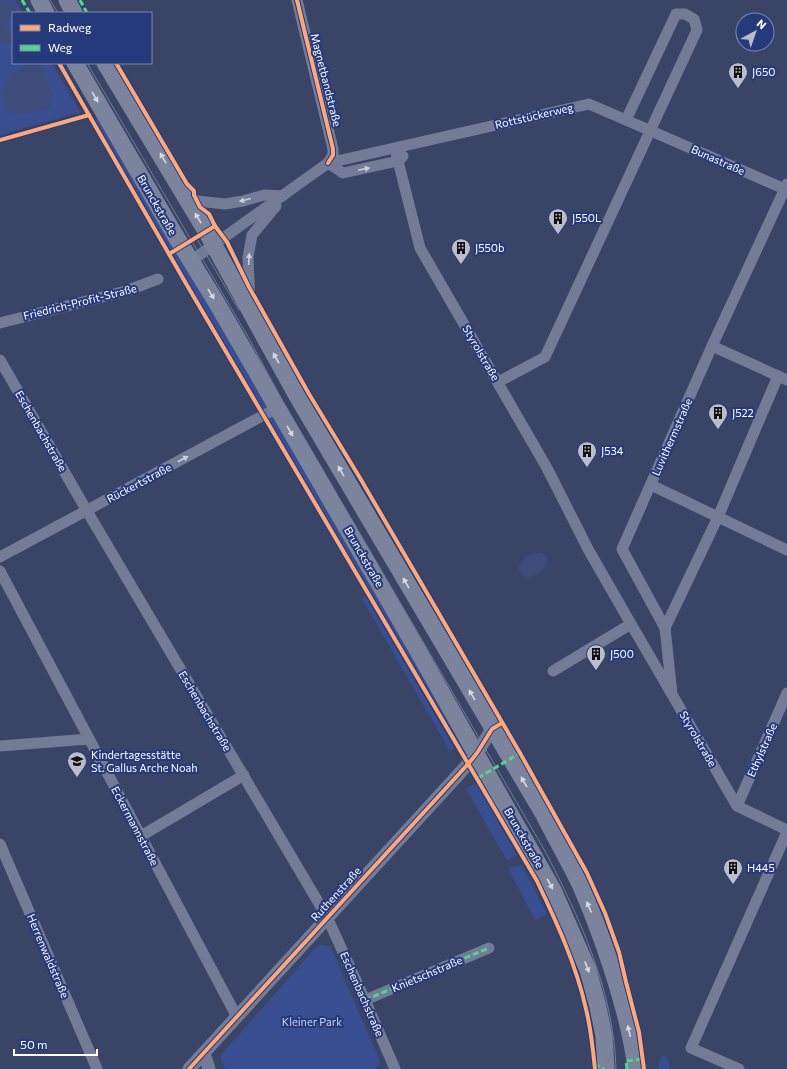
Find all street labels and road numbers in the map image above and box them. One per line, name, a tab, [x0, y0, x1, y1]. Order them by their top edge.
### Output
street label: Magnetbandstraße	[309, 32, 344, 128]
street label: Rottstückerweg	[494, 100, 574, 131]
street label: Bunastraße	[689, 142, 747, 177]
street label: Brunckstraße	[135, 172, 180, 237]
street label: Friedrich-Profit-Straße	[22, 281, 138, 322]
street label: Styrolstraße	[460, 323, 503, 383]
street label: Eschenbachstraße	[13, 388, 70, 474]
street label: Luvithermstraße	[649, 396, 695, 478]
street label: Rückertstraße	[104, 460, 173, 505]
street label: Brunckstraße	[342, 524, 387, 589]
street label: Eschenbachstraße	[176, 668, 235, 753]
street label: Styrolstraße	[677, 709, 720, 769]
street label: Ethylstraße	[744, 721, 779, 779]
street label: Eckermannstraße	[109, 784, 162, 868]
street label: Brunckstraße	[502, 805, 547, 870]
street label: Ruthenstraße	[308, 864, 363, 923]
street label: Herrenwaldstraße	[25, 912, 72, 1000]
street label: Eschenbachstraße	[338, 949, 387, 1038]
street label: Knietschstraße	[390, 953, 464, 994]

